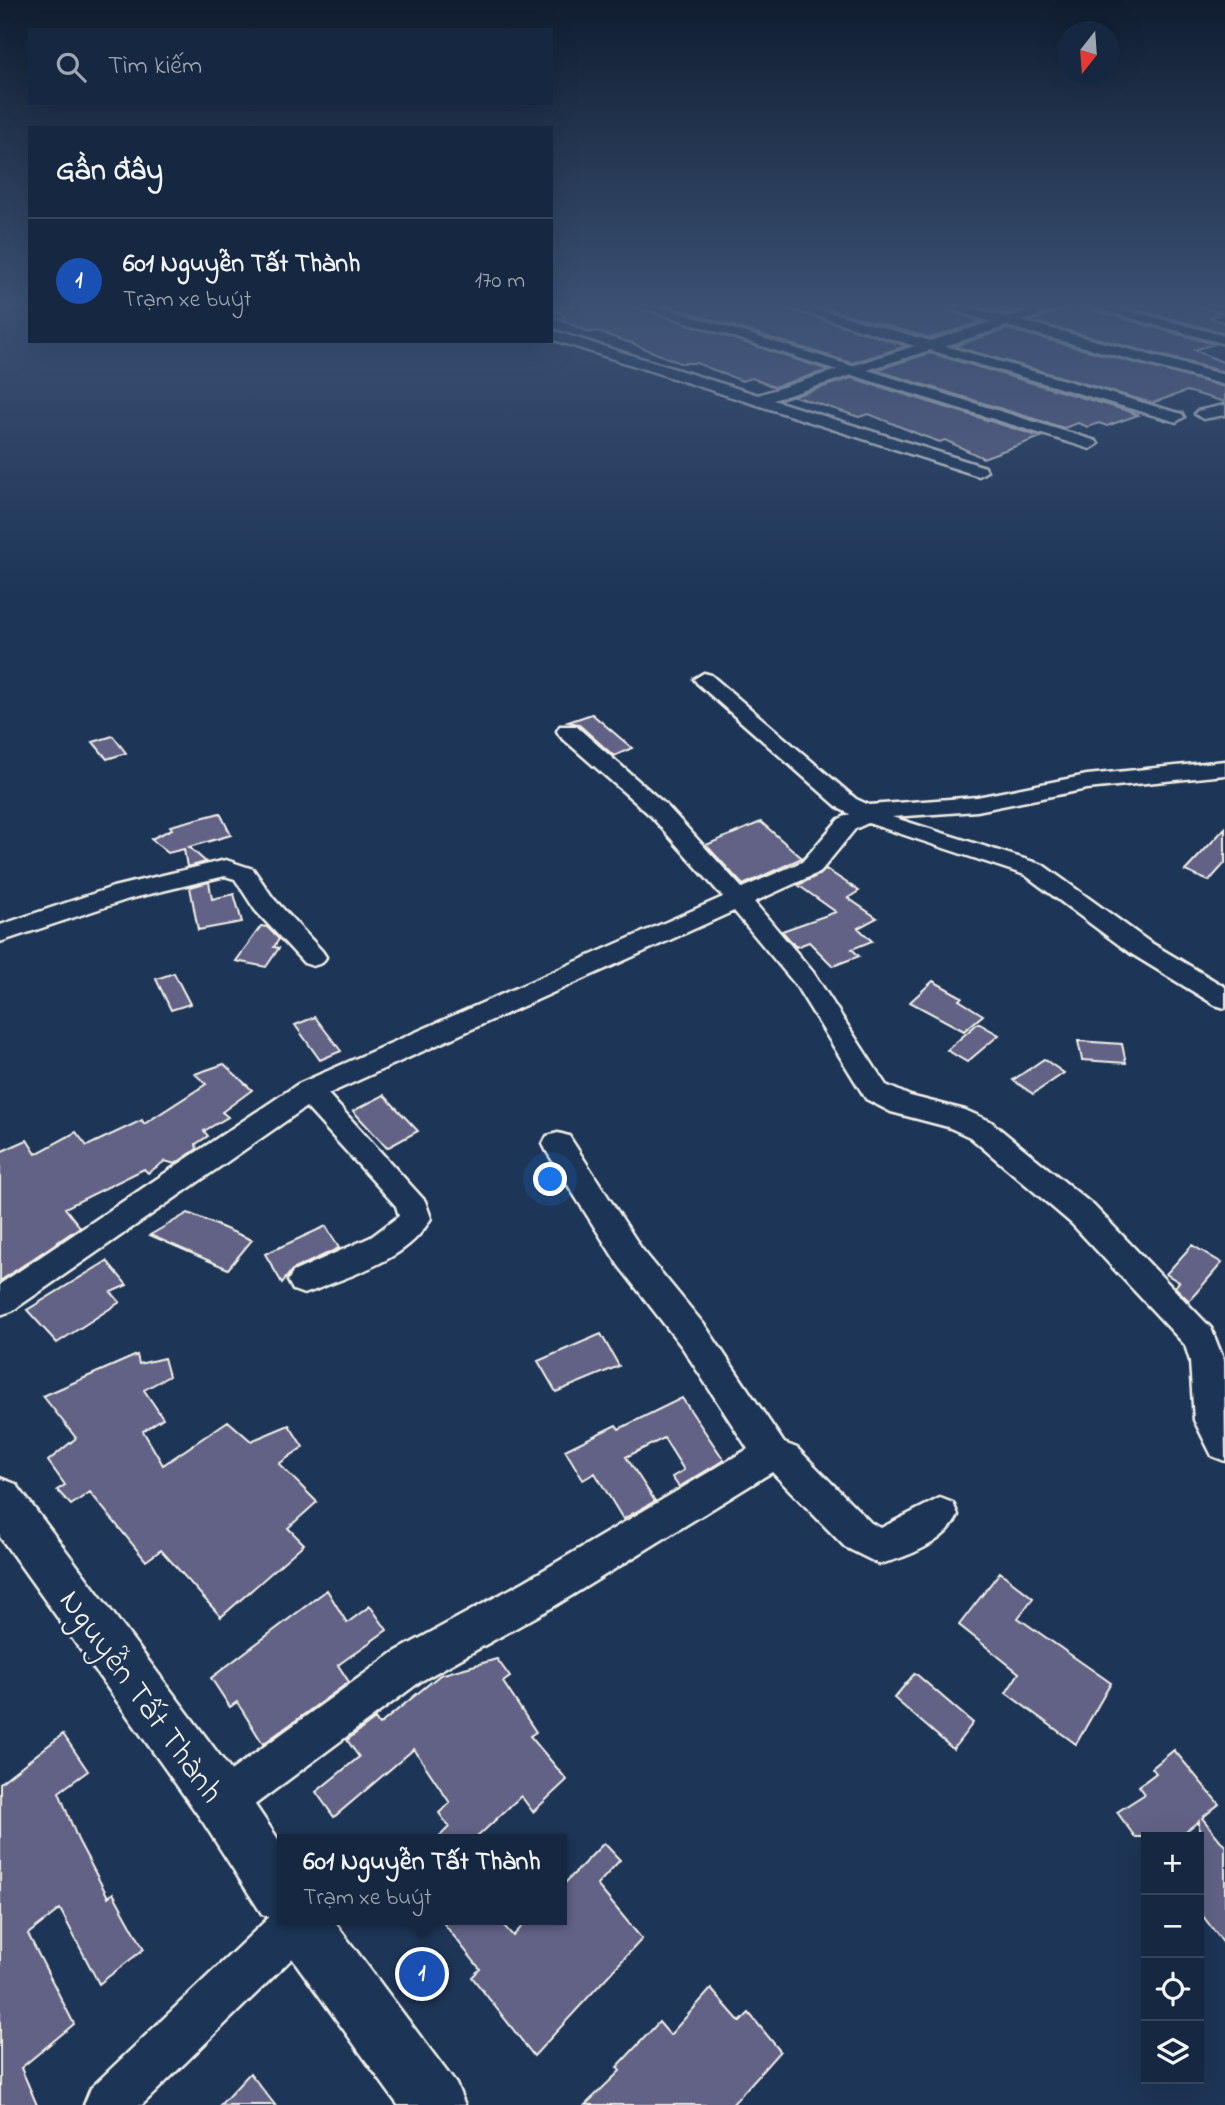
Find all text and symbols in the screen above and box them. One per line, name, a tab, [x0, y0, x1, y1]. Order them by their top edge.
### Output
north arrow	[1057, 21, 1120, 84]
search box	[28, 28, 553, 105]
icon: search	[52, 48, 90, 86]
text: Tìm kiếm	[108, 48, 202, 86]
text: Gần đây	[56, 150, 163, 194]
text: 601 Nguyễn Tất Thành	[123, 246, 360, 284]
text: 1	[75, 265, 83, 298]
text: 170 m	[475, 265, 525, 298]
text: Trạm xe buýt	[123, 284, 251, 317]
your location	[533, 1162, 567, 1196]
street label: Nguyễn Tất Thành	[46, 1581, 234, 1814]
map controls	[1141, 1832, 1204, 2084]
button: +	[1141, 1832, 1204, 1895]
popup	[277, 1834, 567, 1925]
text: 601 Nguyễn Tất Thành	[303, 1844, 541, 1882]
text: Trạm xe buýt	[303, 1882, 432, 1915]
button: −	[1141, 1895, 1204, 1958]
pin: 1	[399, 1948, 445, 2000]
button: locate	[1141, 1958, 1204, 2021]
button: layers	[1141, 2021, 1204, 2084]

